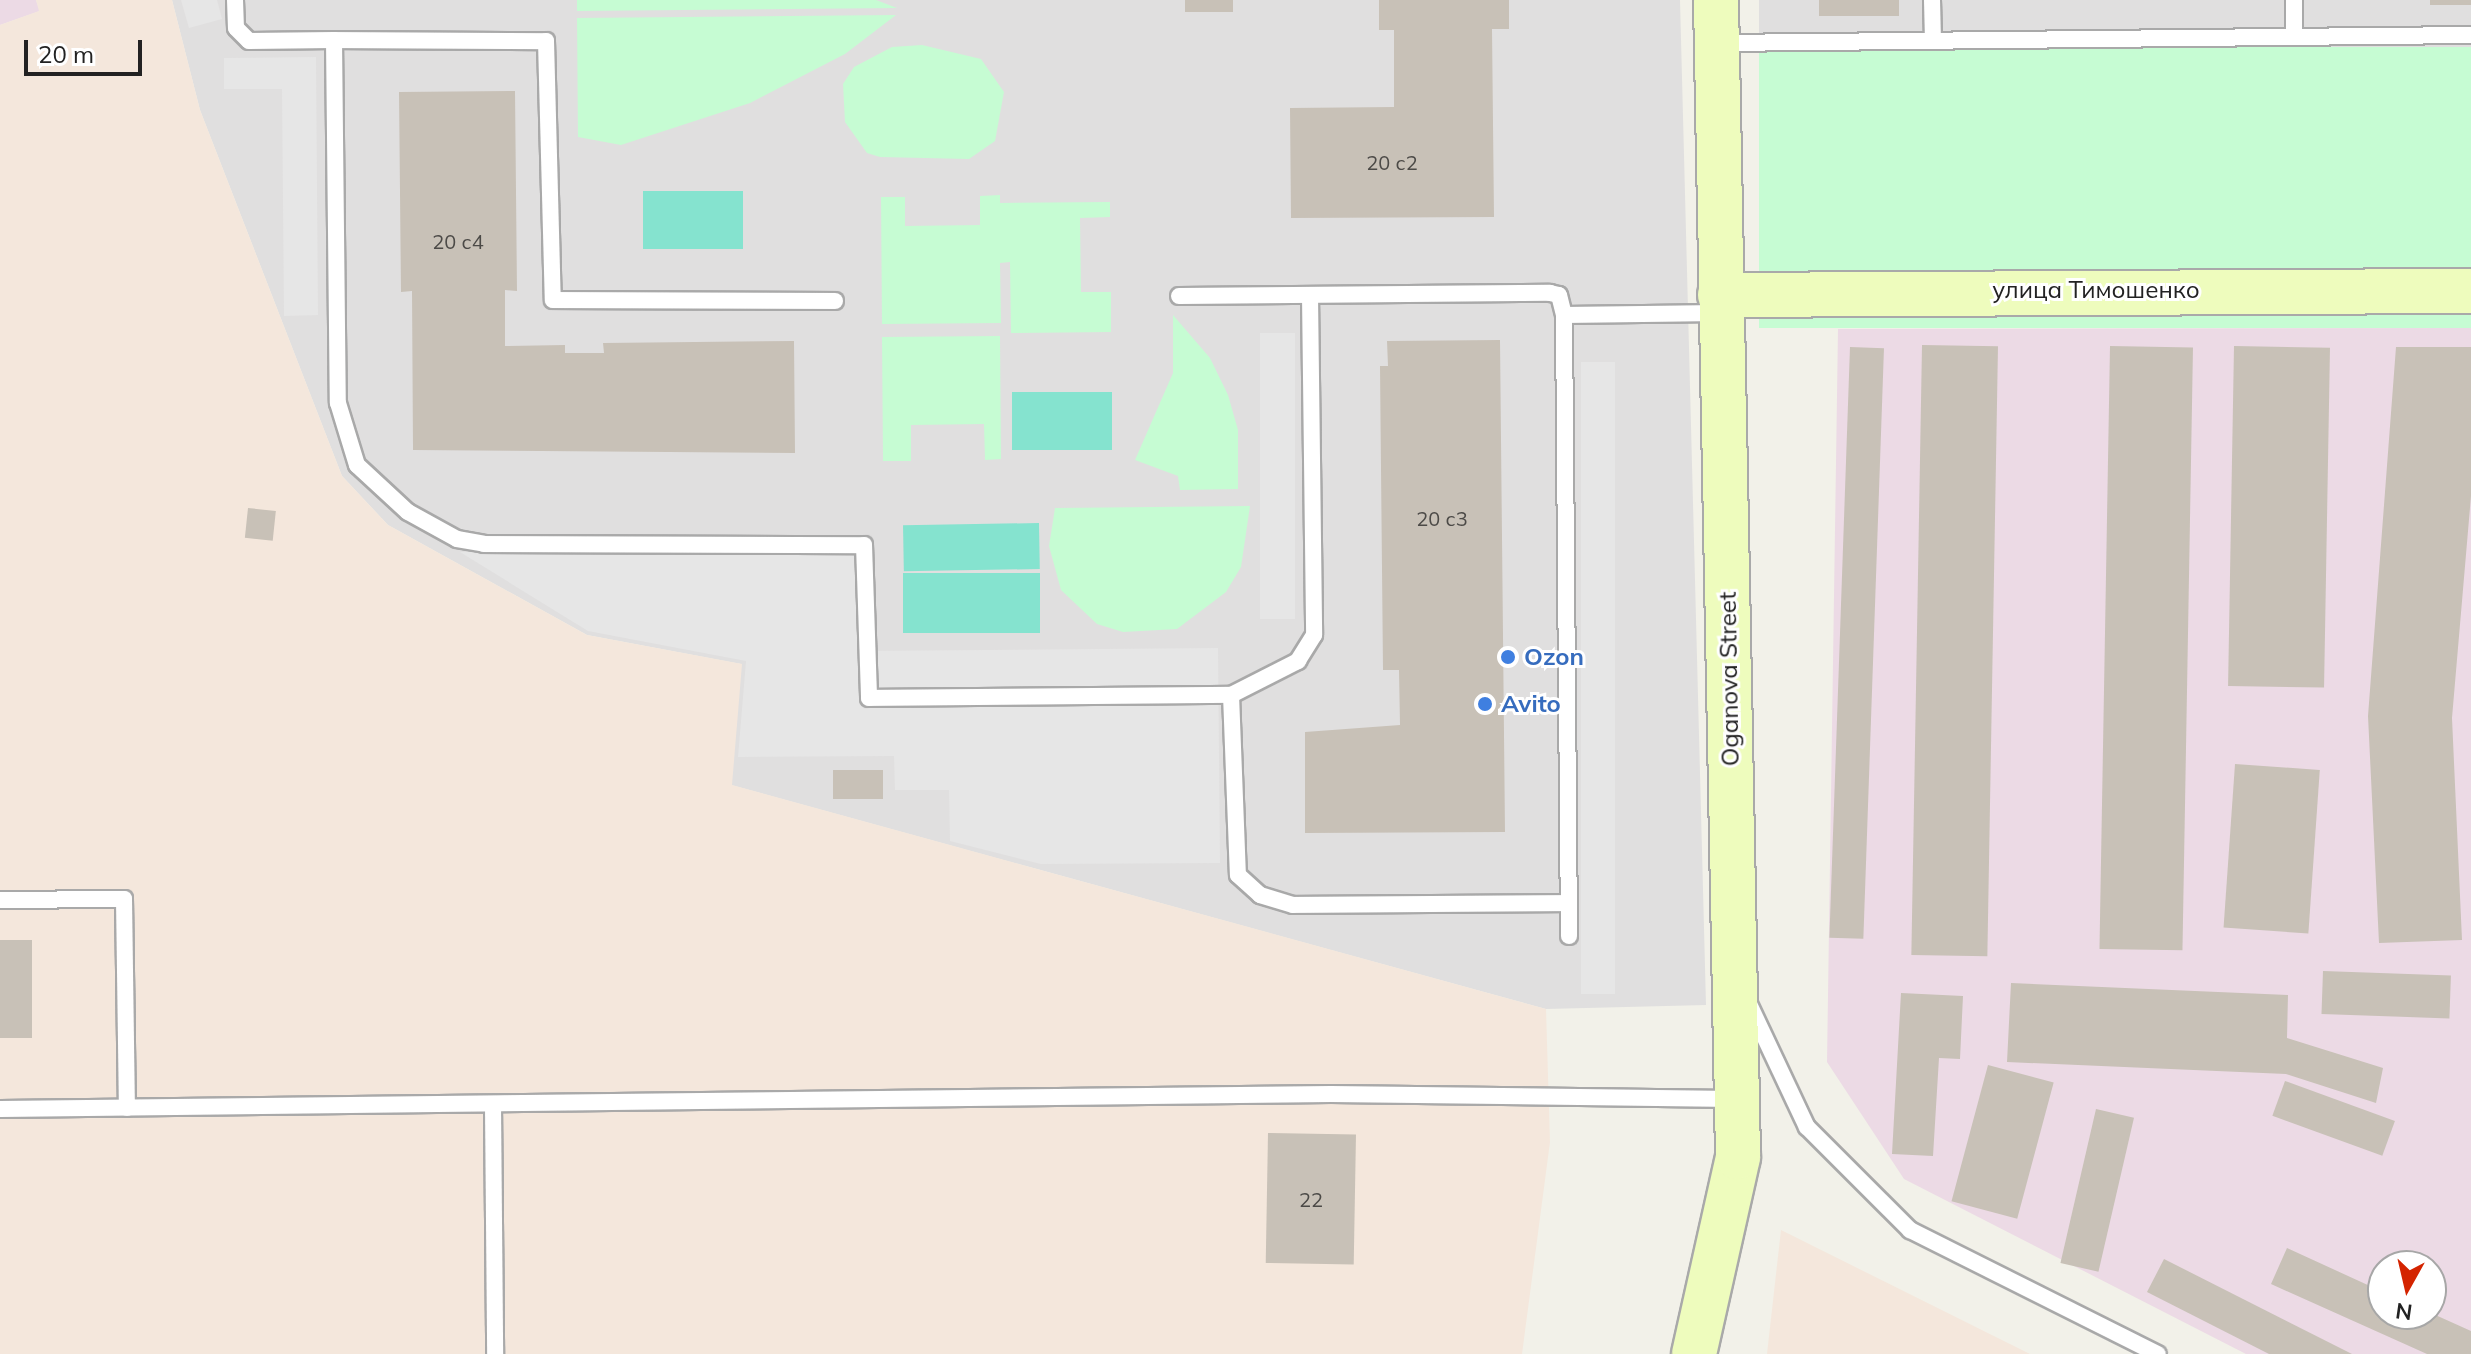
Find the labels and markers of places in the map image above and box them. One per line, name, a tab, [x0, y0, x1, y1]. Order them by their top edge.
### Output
place label: Ozon	[1524, 643, 1584, 671]
marker: Ozon	[1499, 648, 1517, 666]
place label: Avito	[1501, 690, 1561, 718]
marker: Avito	[1476, 695, 1494, 713]

